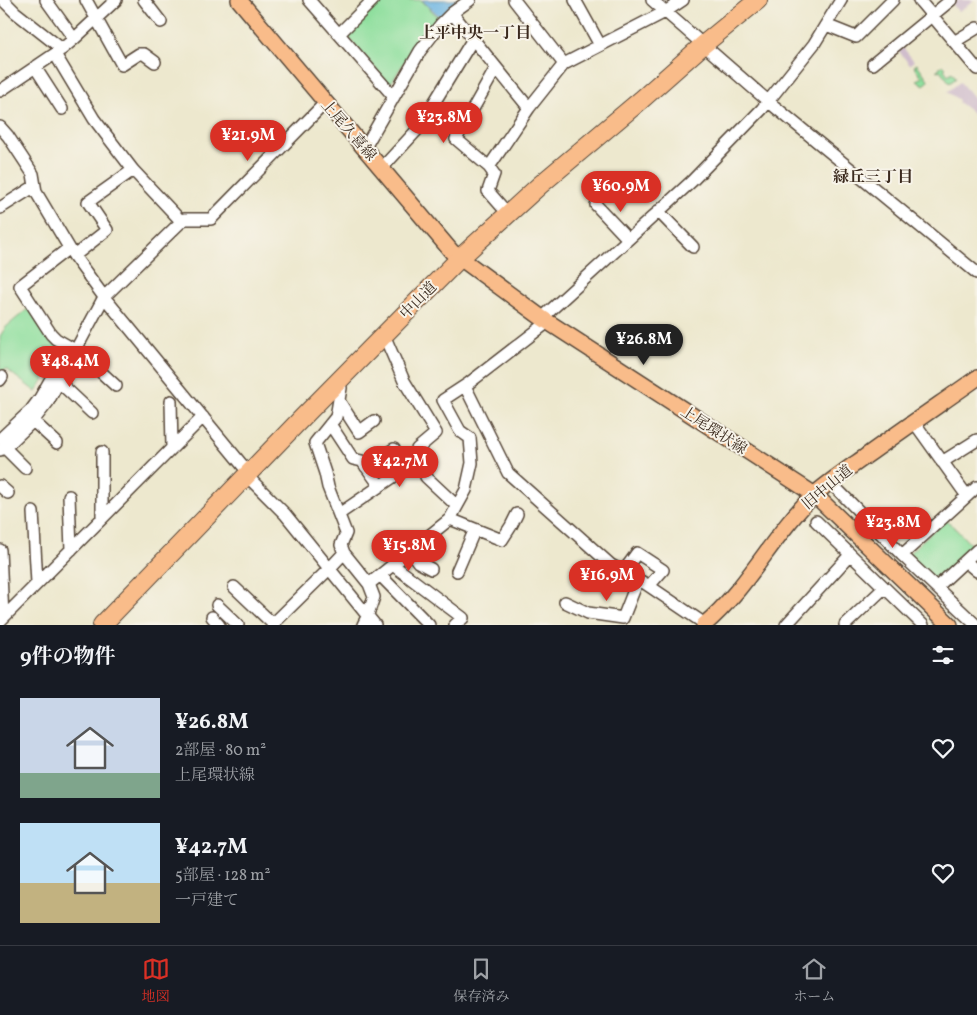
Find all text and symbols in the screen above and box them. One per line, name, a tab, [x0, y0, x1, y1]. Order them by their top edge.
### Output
district label: 上平中央一丁目	[419, 23, 531, 45]
street label: 上尾久喜線	[315, 96, 380, 166]
pin: ¥23.8M	[403, 102, 485, 144]
text: ¥23.8M	[416, 107, 472, 129]
pin: ¥21.9M	[207, 120, 289, 162]
text: ¥21.9M	[221, 125, 275, 147]
district label: 緑丘三丁目	[833, 167, 913, 189]
pin: ¥60.9M	[580, 170, 662, 213]
text: ¥60.9M	[592, 176, 650, 198]
street label: 中山道	[396, 278, 442, 324]
pin: ¥26.8M	[603, 324, 685, 366]
text: ¥26.8M	[616, 329, 672, 351]
pin: ¥48.4M	[29, 346, 111, 388]
text: ¥48.4M	[41, 351, 99, 373]
street label: 上尾環状線	[676, 402, 750, 460]
pin: ¥42.7M	[359, 446, 441, 488]
text: ¥42.7M	[372, 451, 428, 473]
street label: 旧中山道	[798, 461, 858, 515]
pin: ¥23.8M	[852, 506, 934, 549]
text: ¥23.8M	[865, 512, 921, 534]
pin: ¥15.8M	[368, 530, 450, 572]
text: ¥15.8M	[383, 535, 435, 557]
pin: ¥16.9M	[566, 560, 648, 602]
text: ¥16.9M	[580, 565, 634, 587]
icon: filters	[929, 641, 957, 669]
text: 9件の物件	[20, 643, 116, 672]
text: ¥26.8M	[175, 708, 248, 737]
icon: home	[60, 718, 120, 778]
icon: heart	[929, 734, 957, 762]
text: 2部屋 · 80 m²	[175, 740, 266, 762]
text: 上尾環状線	[175, 765, 255, 787]
text: ¥42.7M	[175, 833, 248, 862]
icon: home	[60, 843, 120, 903]
icon: heart	[929, 859, 957, 887]
text: 5部屋 · 128 m²	[175, 865, 270, 887]
text: 一戸建て	[175, 890, 239, 912]
tab: 地図	[142, 955, 170, 1007]
tab: 保存済み	[453, 955, 509, 1007]
tab: ホーム	[793, 955, 835, 1007]

